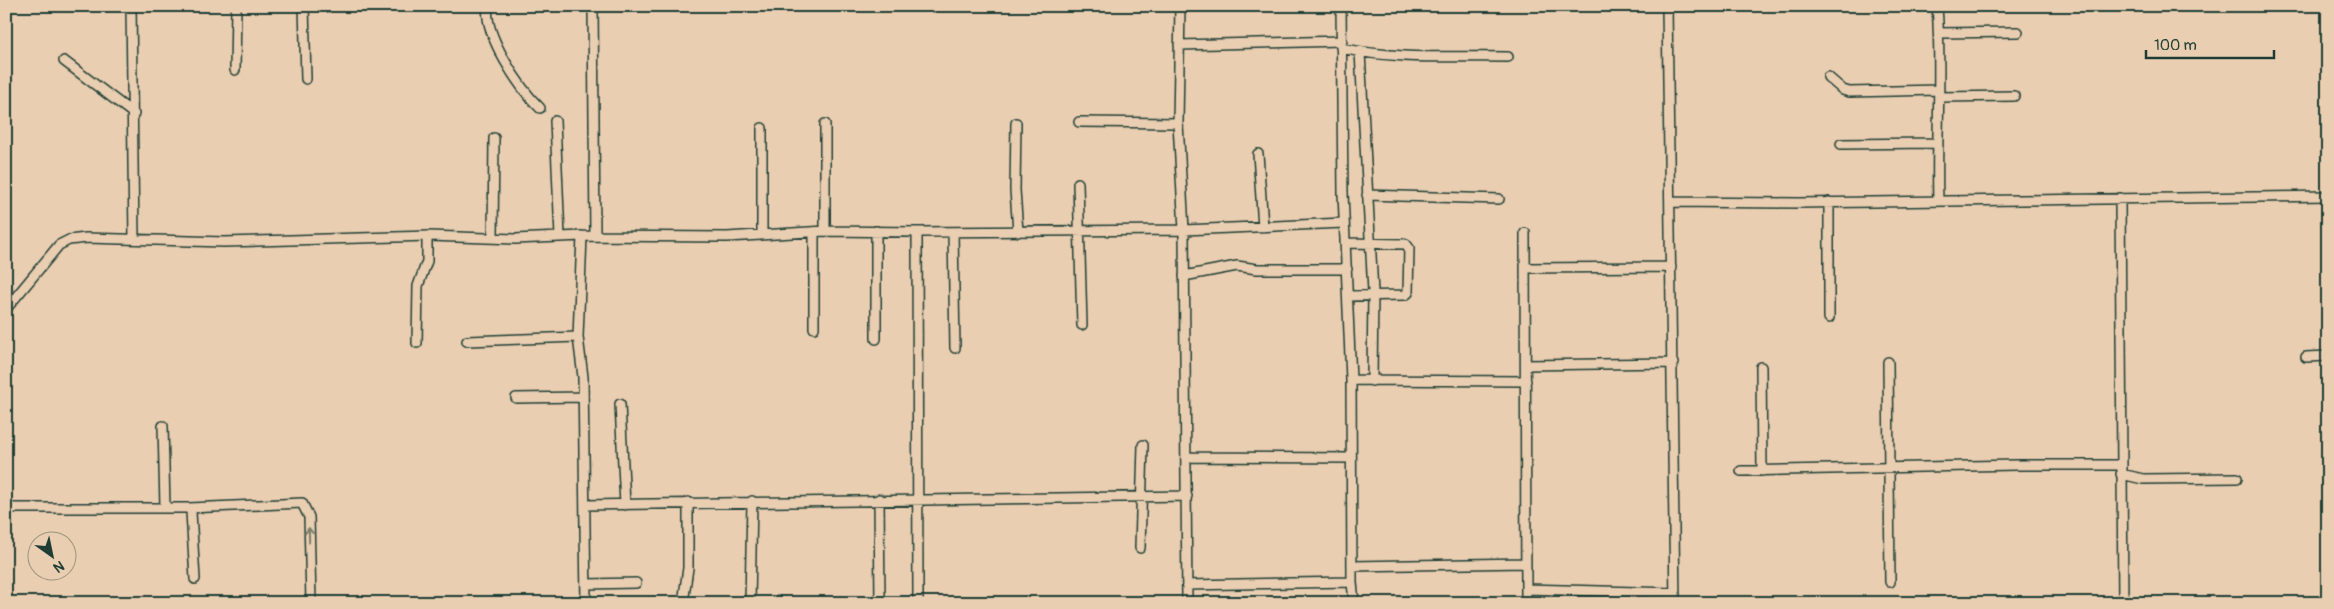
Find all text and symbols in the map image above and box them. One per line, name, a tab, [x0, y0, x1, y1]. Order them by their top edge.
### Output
scale bar	[2146, 28, 2274, 60]
text: 100 m	[2154, 36, 2197, 55]
one-way arrow	[304, 527, 314, 544]
north arrow	[28, 532, 78, 582]
text: N	[50, 557, 67, 576]

